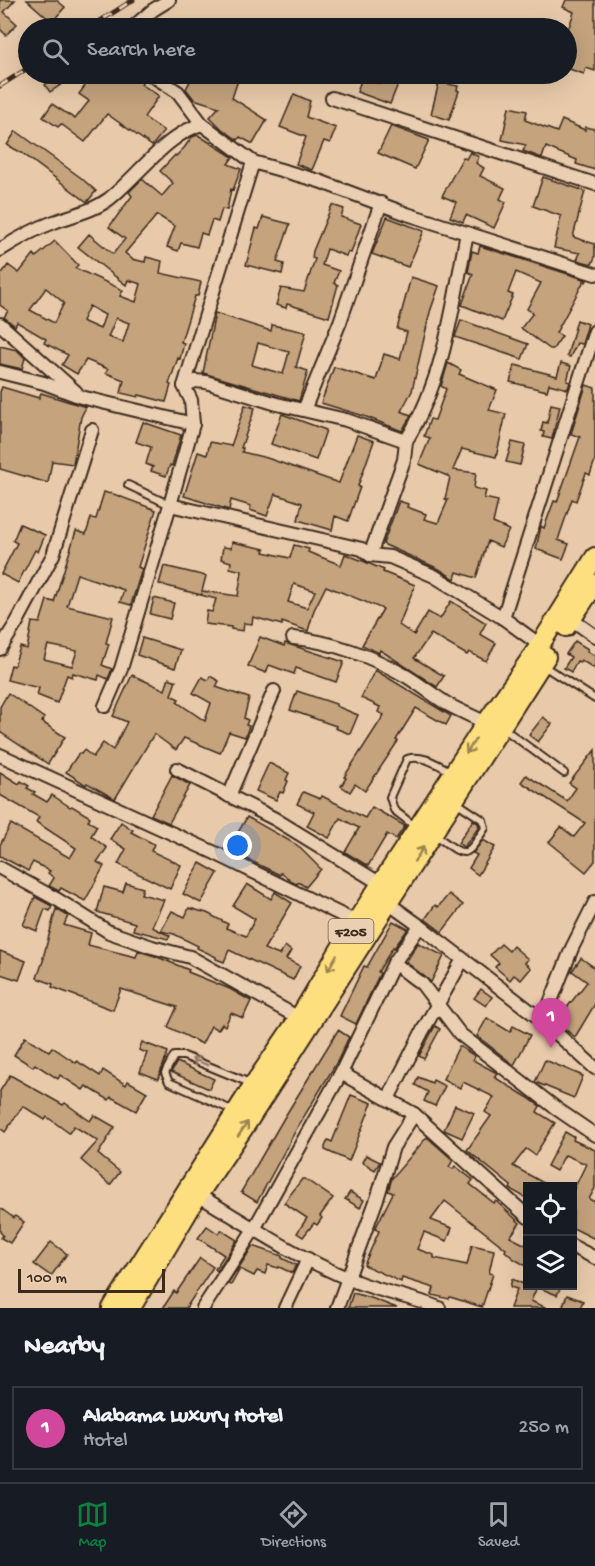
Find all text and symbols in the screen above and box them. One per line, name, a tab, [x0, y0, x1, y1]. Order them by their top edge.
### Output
search box	[18, 18, 577, 84]
icon: search	[39, 35, 72, 68]
text: Search here	[87, 38, 195, 64]
one-way arrow	[465, 737, 477, 754]
your location	[223, 831, 252, 860]
one-way arrow	[414, 846, 426, 863]
road number: F205	[328, 919, 374, 943]
one-way arrow	[325, 954, 337, 971]
pin: 1	[532, 998, 570, 1048]
one-way arrow	[191, 1056, 209, 1067]
one-way arrow	[236, 1120, 249, 1137]
map controls	[523, 1182, 577, 1290]
button: locate	[523, 1182, 577, 1236]
button: layers	[523, 1236, 577, 1290]
scale bar	[18, 1266, 165, 1294]
text: 100 m	[27, 1270, 67, 1289]
text: Nearby	[24, 1332, 105, 1363]
text: Alabama Luxury Hotel	[83, 1404, 283, 1430]
text: 1	[41, 1417, 50, 1440]
text: 250 m	[518, 1417, 569, 1440]
text: Hotel	[83, 1430, 128, 1453]
tab: Map	[76, 1498, 109, 1553]
tab: Directions	[261, 1498, 326, 1553]
tab: Saved	[478, 1498, 519, 1553]

